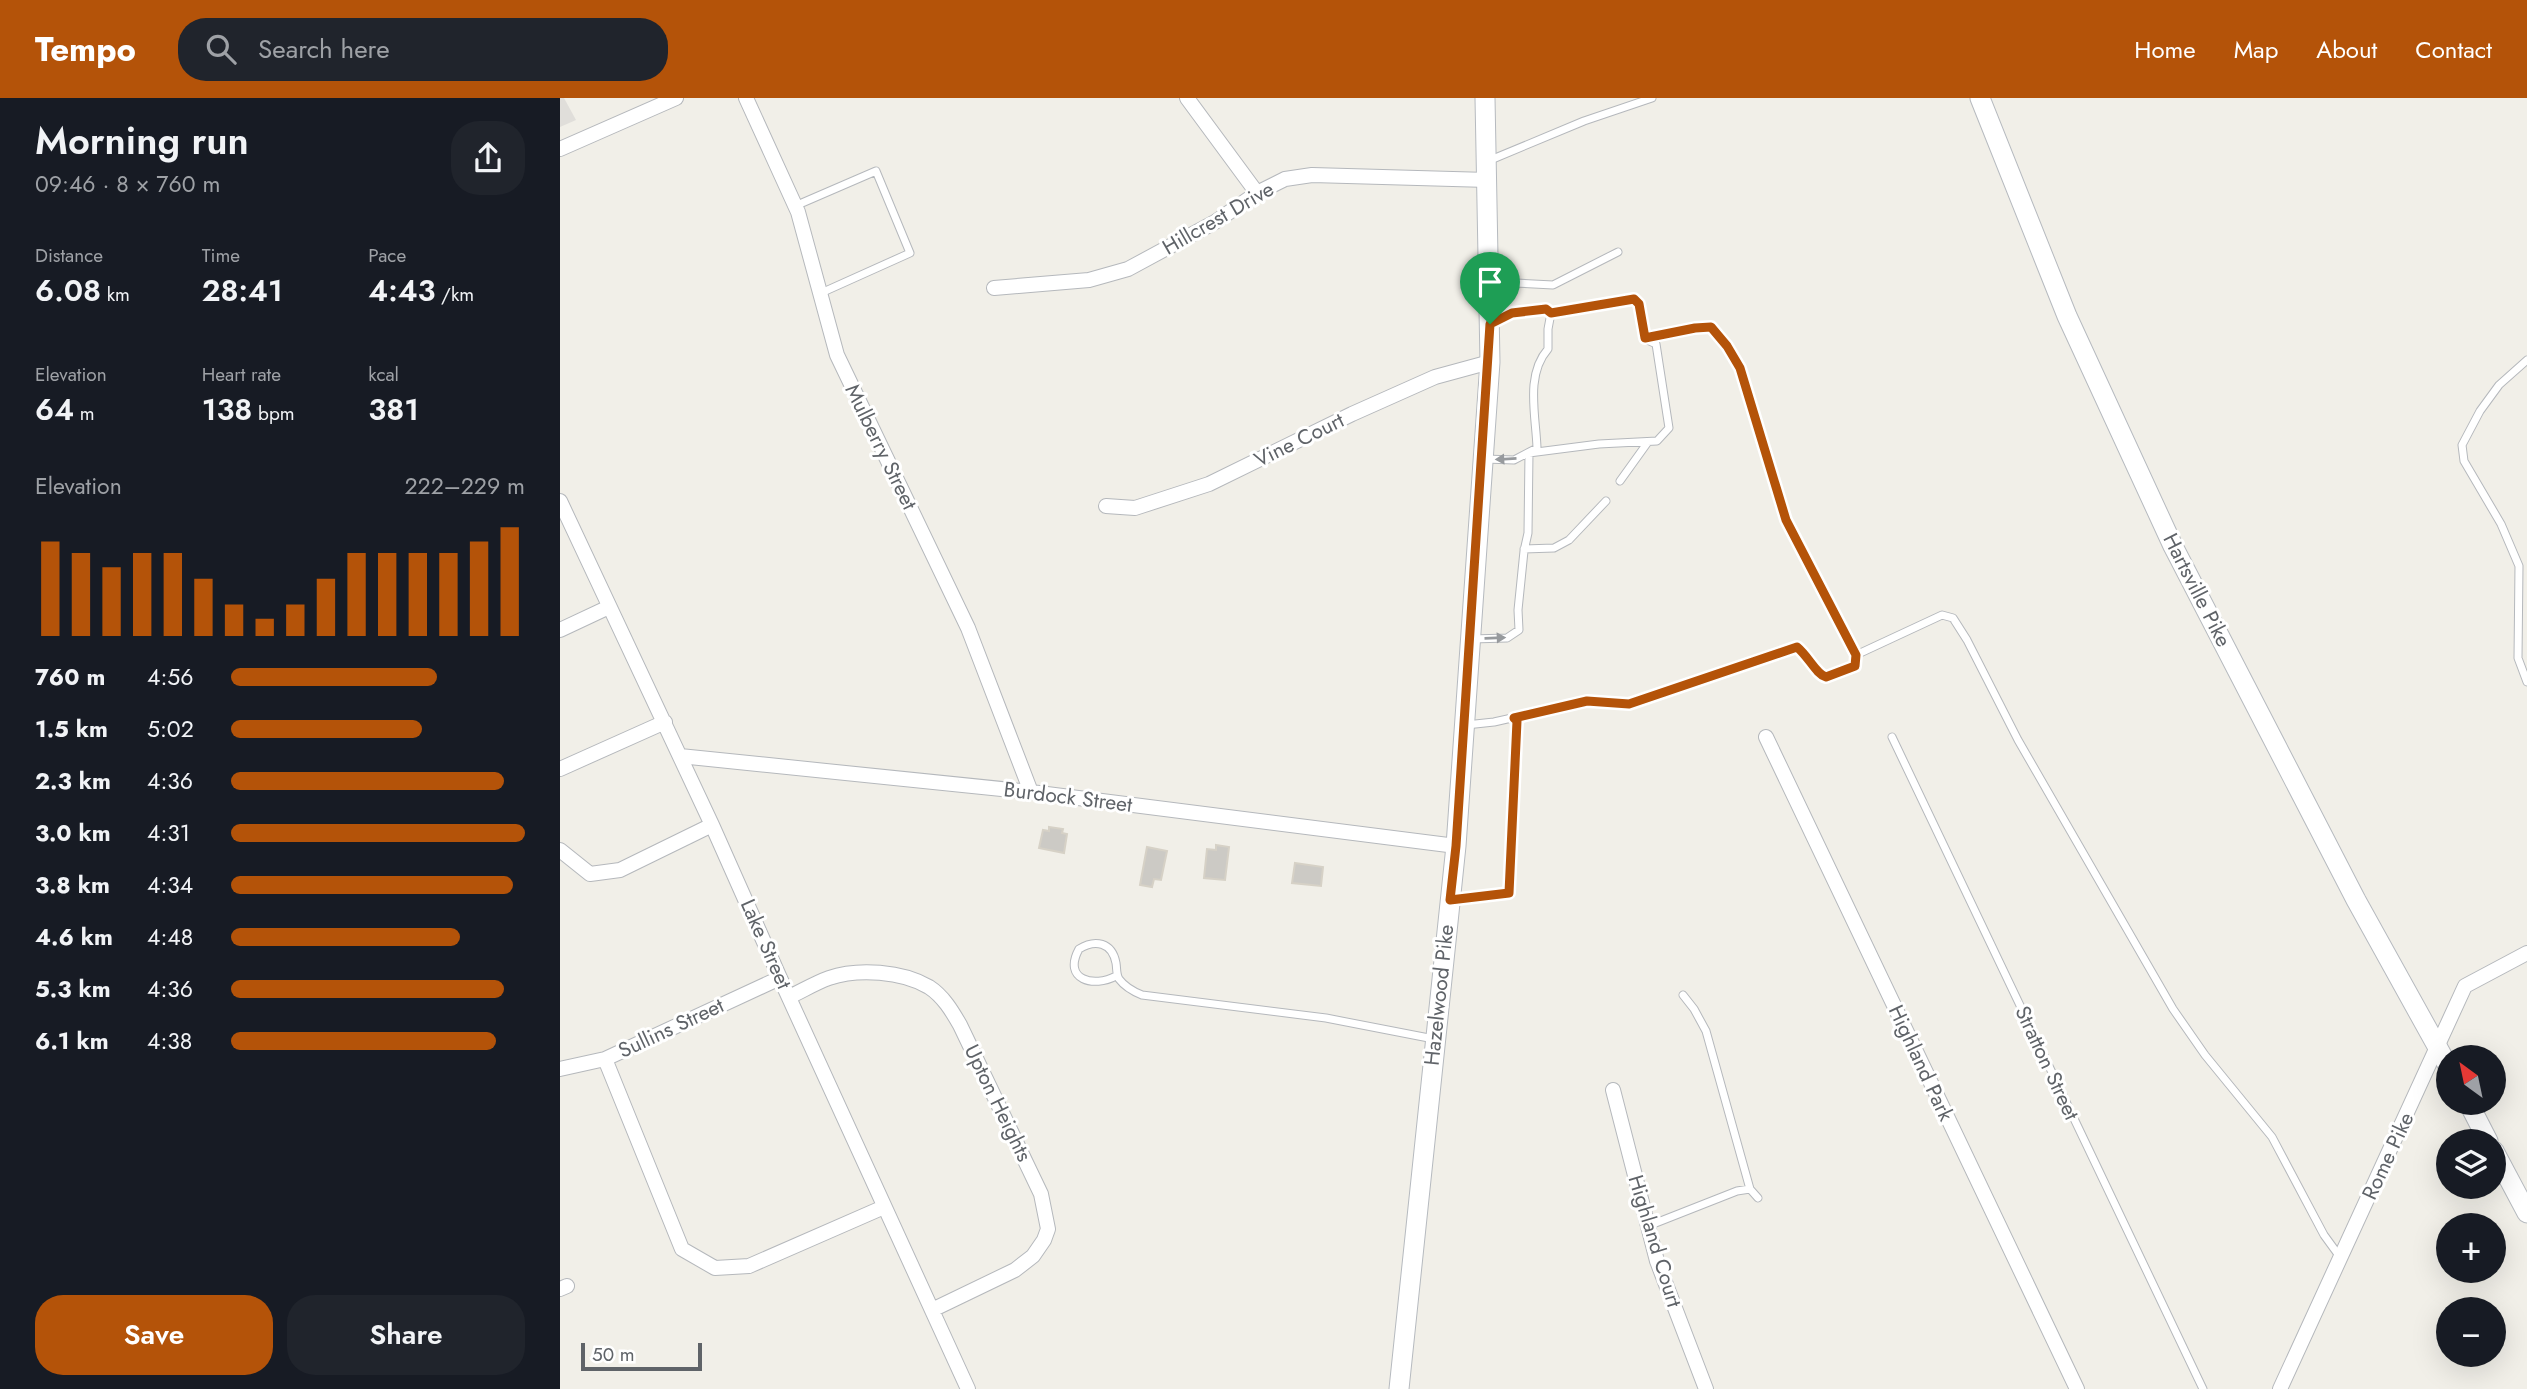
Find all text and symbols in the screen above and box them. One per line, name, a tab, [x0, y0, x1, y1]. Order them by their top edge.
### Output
search box	[178, 18, 668, 81]
text: Tempo	[35, 26, 136, 73]
icon: search	[202, 30, 240, 68]
text: Search here	[258, 30, 390, 68]
text: Home	[2134, 32, 2196, 67]
text: Map	[2234, 32, 2278, 67]
text: About	[2316, 32, 2377, 67]
text: Contact	[2415, 32, 2492, 67]
text: Morning run	[35, 113, 249, 168]
button: share	[451, 121, 525, 195]
text: 09:46 · 8 × 760 m	[35, 167, 220, 201]
street label: Hillcrest Drive	[1157, 174, 1280, 262]
text: Distance	[35, 242, 103, 269]
text: Time	[202, 242, 240, 269]
text: Pace	[368, 242, 406, 269]
pin	[1460, 252, 1520, 324]
icon: arrive	[1471, 263, 1509, 301]
text: 6.08	[35, 269, 101, 312]
text: 28:41	[202, 269, 283, 312]
text: 4:43	[368, 269, 435, 312]
text: km	[101, 281, 130, 308]
text: /km	[435, 281, 474, 308]
text: Elevation	[35, 361, 107, 388]
text: Heart rate	[202, 361, 281, 388]
text: kcal	[368, 361, 399, 388]
street label: Mulberry Street	[838, 379, 924, 515]
text: 64	[35, 388, 74, 431]
text: 138	[202, 388, 252, 431]
text: 381	[368, 388, 419, 431]
text: m	[74, 400, 95, 427]
text: bpm	[252, 400, 295, 427]
street label: Vine Court	[1249, 405, 1349, 475]
one-way arrow	[1495, 453, 1517, 464]
text: Elevation	[35, 469, 122, 503]
text: 222–229 m	[404, 469, 525, 503]
street label: Hartsville Pike	[2156, 528, 2239, 652]
one-way arrow	[1484, 633, 1506, 644]
text: 760 m	[35, 660, 105, 694]
text: 4:56	[147, 660, 194, 694]
text: 1.5 km	[35, 712, 108, 746]
text: 5:02	[147, 712, 194, 746]
text: 2.3 km	[35, 764, 111, 798]
text: 4:36	[147, 764, 193, 798]
street label: Burdock Street	[1002, 774, 1134, 820]
text: 3.0 km	[35, 816, 111, 850]
text: 4:31	[147, 816, 190, 850]
text: 3.8 km	[35, 868, 110, 902]
text: 4:34	[147, 868, 193, 902]
street label: Lake Street	[733, 894, 799, 994]
text: 4.6 km	[35, 920, 113, 954]
text: 4:48	[147, 920, 193, 954]
street label: Hazelwood Pike	[1417, 923, 1461, 1067]
text: 5.3 km	[35, 972, 111, 1006]
text: 4:36	[147, 972, 193, 1006]
street label: Sullins Street	[613, 990, 729, 1066]
street label: Highland Park	[1881, 1000, 1961, 1127]
street label: Stratton Street	[2007, 1001, 2087, 1125]
text: 6.1 km	[35, 1024, 109, 1058]
text: 4:38	[147, 1024, 192, 1058]
street label: Upton Heights	[957, 1039, 1039, 1167]
north arrow	[2436, 1045, 2506, 1115]
map controls	[2436, 1045, 2506, 1367]
street label: Rome Pike	[2355, 1107, 2421, 1205]
button: layers	[2436, 1129, 2506, 1199]
street label: Highland Court	[1621, 1171, 1689, 1311]
button: +	[2436, 1213, 2506, 1283]
button: Save	[35, 1295, 273, 1375]
button: Share	[287, 1295, 525, 1375]
button: −	[2436, 1297, 2506, 1367]
scale bar	[581, 1340, 702, 1372]
text: 50 m	[592, 1341, 635, 1368]

